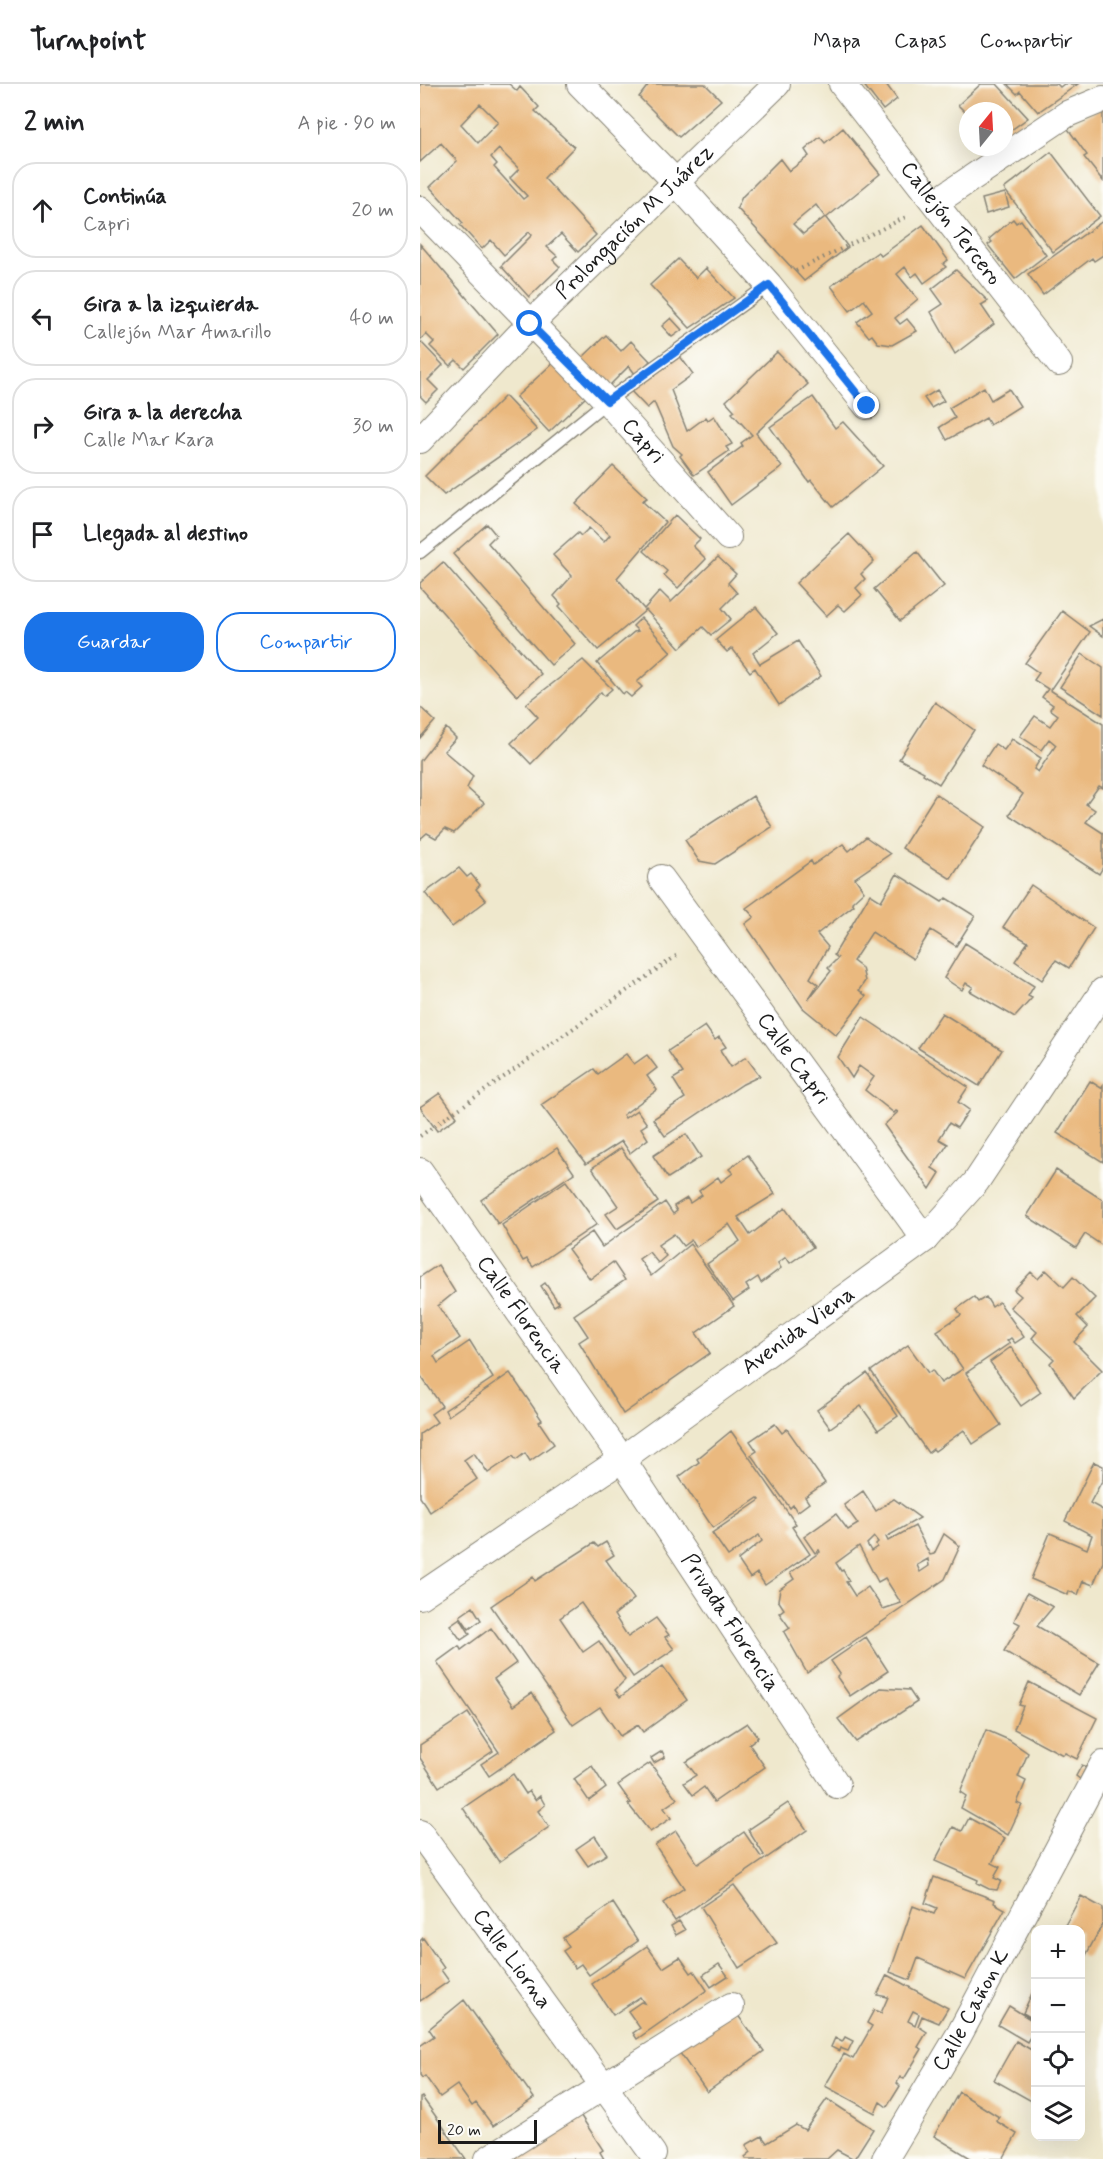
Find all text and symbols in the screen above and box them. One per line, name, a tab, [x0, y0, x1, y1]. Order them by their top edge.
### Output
text: Turnpoint	[30, 23, 146, 60]
text: Mapa	[813, 27, 861, 55]
text: Capas	[894, 27, 947, 55]
text: Compartir	[980, 27, 1073, 55]
north arrow	[959, 102, 1013, 156]
text: 2 min	[24, 106, 85, 140]
text: A pie · 90 m	[297, 110, 396, 137]
street label: Prolongación M Juárez	[550, 139, 720, 306]
street label: Callejón Tercero	[894, 156, 1008, 291]
text: Continúa	[83, 183, 167, 211]
icon: ahead	[26, 194, 59, 227]
text: 20 m	[351, 197, 394, 224]
text: Capri	[83, 211, 130, 238]
text: Gira a la izquierda	[83, 291, 258, 319]
icon: left	[26, 302, 59, 335]
text: 40 m	[350, 305, 394, 332]
route start	[516, 310, 542, 336]
text: Callejón Mar Amarillo	[83, 319, 271, 346]
route end	[853, 392, 879, 418]
text: Gira a la derecha	[83, 399, 243, 427]
icon: right	[26, 410, 59, 443]
text: 30 m	[352, 413, 394, 440]
street label: Capri	[615, 413, 671, 470]
text: Calle Mar Kara	[83, 427, 214, 454]
icon: arrive	[26, 518, 59, 551]
text: Llegada al destino	[83, 520, 248, 548]
button: Guardar	[24, 612, 204, 672]
button: Compartir	[216, 612, 396, 672]
street label: Calle Capri	[750, 1007, 836, 1110]
street label: Calle Florencia	[470, 1251, 573, 1380]
street label: Avenida Viena	[736, 1280, 861, 1381]
street label: Privada Florencia	[674, 1548, 786, 1697]
street label: Calle Liorna	[466, 1904, 557, 2015]
map controls	[1031, 1925, 1085, 2141]
button: +	[1031, 1925, 1085, 1979]
street label: Calle Cañon K	[926, 1944, 1016, 2077]
button: −	[1031, 1979, 1085, 2033]
button: locate	[1031, 2033, 1085, 2087]
button: layers	[1031, 2087, 1085, 2141]
scale bar	[438, 2117, 537, 2144]
text: 20 m	[447, 2120, 481, 2141]

